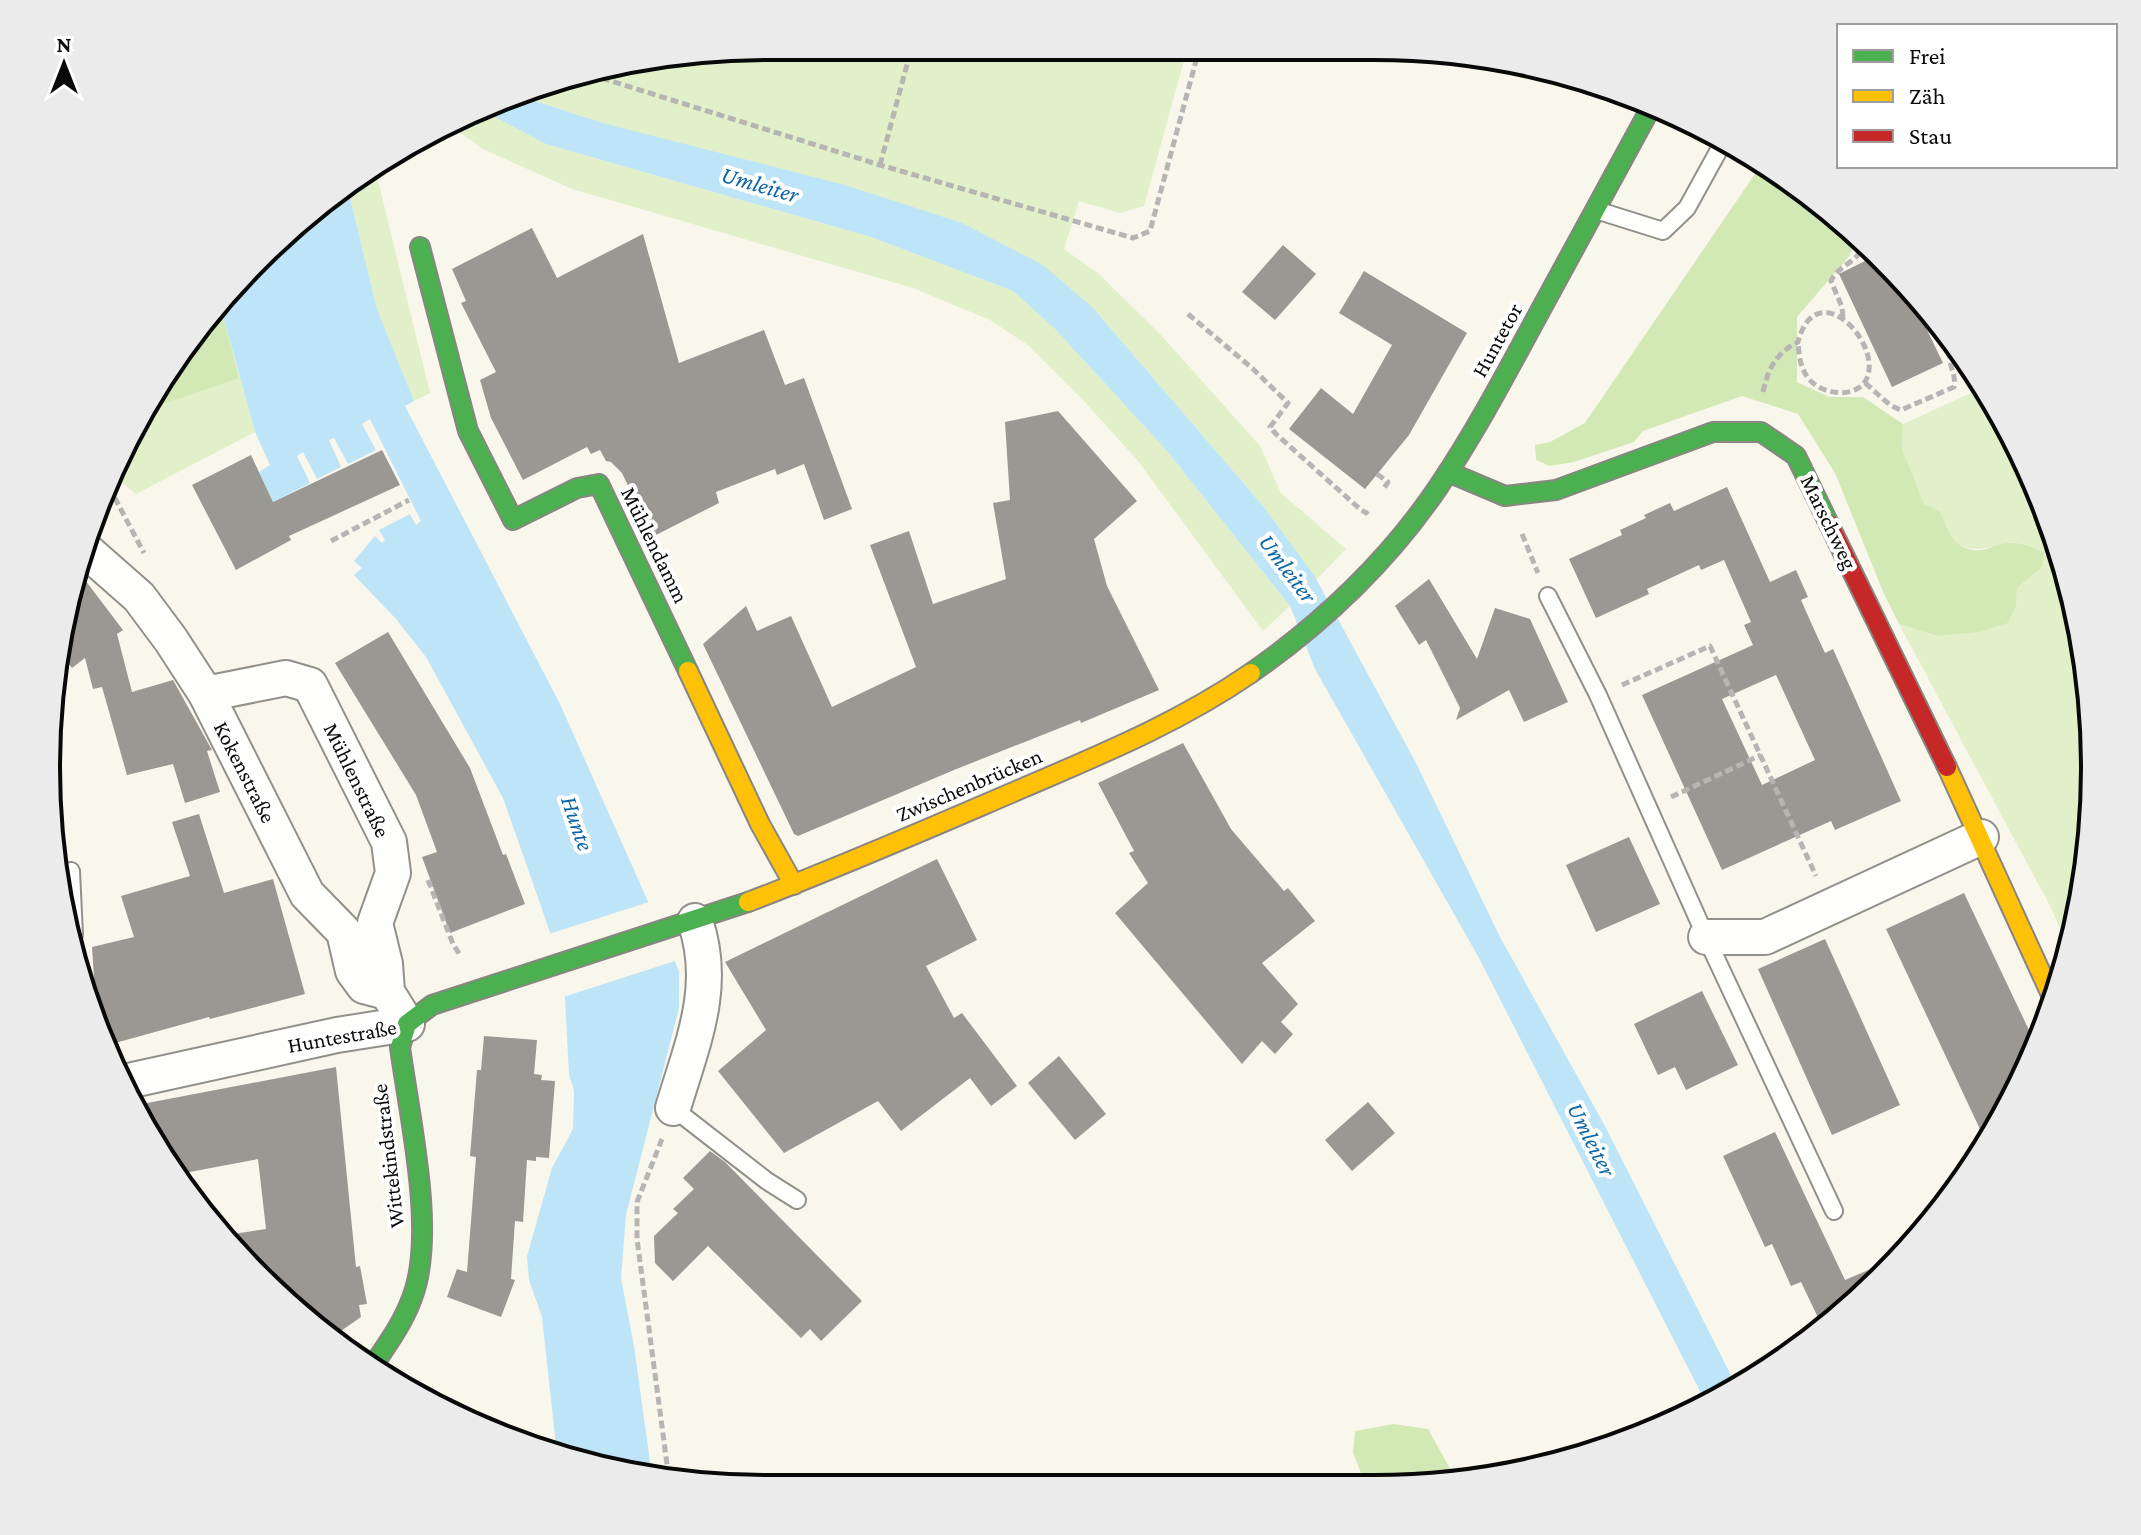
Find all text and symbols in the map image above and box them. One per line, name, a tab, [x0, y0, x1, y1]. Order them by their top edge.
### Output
north arrow	[24, 24, 104, 104]
legend	[1837, 24, 2117, 168]
text: N	[57, 32, 72, 57]
text: Frei	[1909, 42, 1946, 69]
text: Zäh	[1909, 82, 1946, 109]
text: Stau	[1909, 122, 1952, 149]
water label: Umleiter	[718, 160, 802, 208]
street label: Huntetor	[1467, 299, 1528, 381]
street label: Marschweg	[1795, 471, 1863, 574]
street label: Mühlendamm	[616, 483, 694, 607]
water label: Umleiter	[1253, 528, 1323, 608]
street label: Kokenstraße	[209, 717, 281, 827]
street label: Mühlenstraße	[318, 719, 396, 841]
street label: Zwischenbrücken	[892, 743, 1046, 827]
water label: Hunte	[556, 792, 600, 854]
street label: Huntestraße	[286, 1014, 398, 1058]
street label: Wittekindstraße	[367, 1083, 409, 1229]
water label: Umleiter	[1562, 1098, 1622, 1181]

